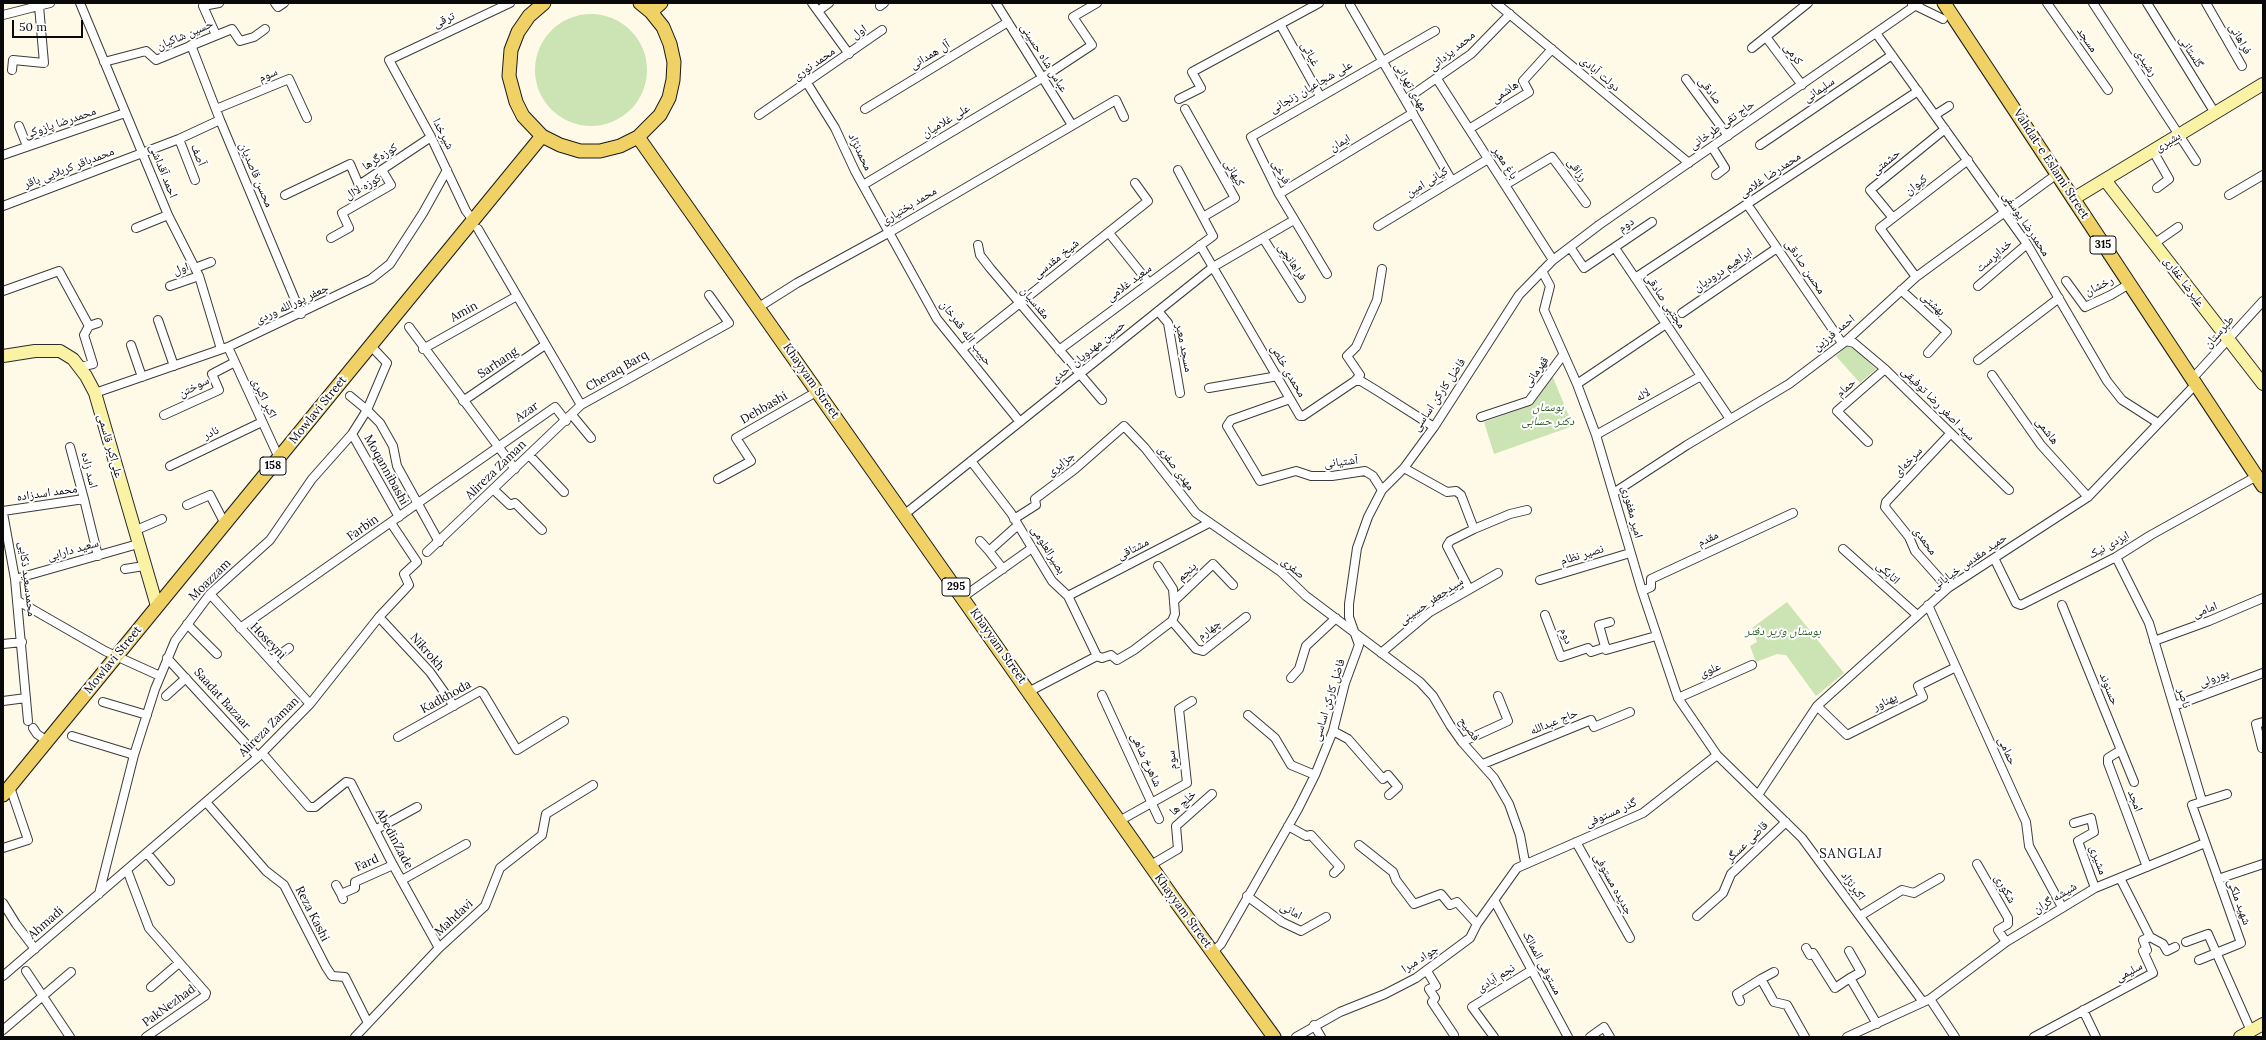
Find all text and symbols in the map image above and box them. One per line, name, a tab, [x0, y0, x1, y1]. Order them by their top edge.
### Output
street label: ترقی	[431, 9, 457, 31]
scale bar	[14, 12, 85, 38]
street label: حسین شاکیان	[154, 17, 216, 53]
text: 50 m	[19, 19, 47, 34]
street label: عباس شاه حسینی	[1017, 21, 1071, 95]
street label: فراهانی	[2225, 21, 2255, 57]
street label: اول	[848, 22, 870, 42]
street label: مسجد	[2073, 25, 2101, 55]
street label: محمد یزدانی	[1426, 28, 1478, 74]
street label: گلستانی	[2176, 33, 2206, 71]
street label: آل همدانی	[907, 37, 953, 73]
street label: غیاثی	[1297, 39, 1323, 69]
street label: کرمی	[1780, 40, 1806, 68]
street label: محمد نوری	[790, 44, 838, 84]
street label: رشیدی	[2132, 47, 2160, 79]
street label: دولت آبادی	[1577, 53, 1623, 95]
street label: علی شجاعیان زنجانی	[1267, 57, 1355, 117]
street label: مهدی تهرانی	[1391, 60, 1431, 114]
street label: سوم	[256, 65, 280, 85]
street label: صادقی	[1695, 74, 1725, 108]
street label: سلیمانی	[1801, 74, 1837, 106]
street label: هاشمی	[1488, 77, 1522, 107]
street label: حاج تقی طرخانی	[1686, 97, 1758, 153]
street label: علی غلامیان	[919, 101, 973, 141]
street label: محمدرضا پازوکی	[22, 104, 98, 142]
street label: Vahdat-e Eslami Street	[2010, 106, 2092, 222]
street label: شیرخدا	[429, 116, 457, 152]
street label: بشیری	[2152, 129, 2184, 155]
street label: محمدنژاد	[845, 131, 875, 173]
street label: ایمان	[1327, 131, 1353, 155]
street label: محسن قاصدیان	[236, 140, 276, 210]
street label: کوزه‌گرها	[360, 140, 400, 174]
street label: احمد آقداشی	[146, 142, 180, 200]
street label: آصف	[187, 142, 209, 168]
street label: محمدباقر کربلایی باقر	[22, 144, 116, 192]
street label: باغ معیر	[1489, 144, 1521, 182]
street label: حشمتی	[1869, 146, 1903, 178]
street label: محمدرضا غلامی	[1736, 149, 1804, 201]
street label: رزاقی	[1564, 155, 1590, 185]
street label: کیهانی	[1221, 157, 1247, 189]
street label: فرخی	[1269, 157, 1293, 187]
street label: کیانی امین	[1403, 164, 1451, 200]
street label: کوزه لاال	[342, 171, 384, 203]
street label: کیوان	[1902, 172, 1930, 198]
street label: محمد بختیاری	[879, 184, 939, 228]
street label: محمدرضا یوسفی	[1999, 189, 2053, 259]
street label: دوم	[1615, 214, 1637, 236]
street label: شیخ مقدسی	[1030, 236, 1082, 282]
road number: 315	[2090, 236, 2116, 254]
street label: محسن صادقی	[1782, 237, 1828, 297]
street label: خداپرست	[1973, 237, 2015, 275]
street label: فراهانچی	[1275, 241, 1309, 283]
street label: ابراهیم درودیان	[1691, 245, 1755, 295]
street label: علیرضا غفاری	[2160, 254, 2208, 310]
street label: اول	[171, 260, 191, 278]
street label: سعید غلامی	[1103, 261, 1155, 305]
street label: مجتبی صادقی	[1641, 271, 1689, 331]
street label: رخشان	[2082, 273, 2116, 299]
street label: جعفر پورالله وردی	[253, 281, 331, 327]
street label: مقدسیان	[1017, 284, 1053, 322]
street label: بهشتی	[1918, 289, 1948, 319]
street label: حبیب الله قمرخان	[937, 298, 995, 368]
street label: Amin	[448, 299, 480, 325]
street label: احمد فرزین	[1810, 312, 1858, 354]
street label: طبرستان	[2201, 313, 2237, 351]
street label: حسین مهدویان احدی	[1048, 317, 1128, 387]
street label: مسجد معبر	[1172, 323, 1196, 373]
street label: Khayyam Street	[780, 341, 842, 421]
street label: محمدی خلص	[1267, 342, 1309, 400]
street label: Sarhang	[475, 344, 521, 382]
street label: Cheraq Barq	[584, 348, 650, 394]
street label: قهرمانی	[1520, 354, 1552, 390]
street label: فاضل کارکن اساسی	[1409, 356, 1469, 434]
street label: سید اصغر رضا توفیقی	[1898, 364, 1978, 444]
street label: سوختن	[176, 373, 212, 401]
street label: Mowlavi Street	[286, 373, 350, 447]
street label: اکبر اکبری	[248, 375, 280, 421]
street label: حمام	[1833, 376, 1859, 400]
street label: لاله	[1633, 385, 1653, 405]
street label: Dehbashi	[738, 389, 790, 427]
street label: Azar	[512, 399, 542, 425]
park label: بوستان دکتر حسابی	[1522, 401, 1574, 429]
street label: علی‌اکبر قاسمی	[94, 412, 126, 480]
street label: هاشمی	[2032, 415, 2062, 447]
street label: نادر	[201, 423, 221, 443]
street label: Moqannibashi	[361, 432, 411, 508]
street label: Alireza Zaman	[463, 437, 529, 503]
street label: مهدی صفری	[1154, 443, 1198, 493]
street label: سرخه‌ای	[1890, 444, 1926, 480]
street label: جزایری	[1044, 449, 1078, 479]
street label: اسد زاده	[78, 450, 100, 490]
street label: آشتیانی	[1323, 453, 1359, 471]
road number: 158	[260, 457, 286, 475]
street label: محمد اسدزاده	[16, 482, 78, 504]
street label: امیر مغفوری	[1618, 484, 1646, 540]
street label: Farbin	[345, 512, 381, 544]
street label: بصیرالعلومی	[1027, 523, 1069, 577]
street label: محمدی	[1910, 524, 1940, 558]
street label: مقدم	[1695, 528, 1721, 550]
street label: ایزدی نیک	[2086, 528, 2132, 562]
street label: حمید مقدس خیابانی	[1928, 530, 2010, 594]
street label: مشتاقی	[1115, 535, 1151, 563]
street label: سعید دارابی	[46, 536, 100, 564]
street label: محمدسعید ذکایی	[15, 541, 39, 617]
street label: نصیر نظام	[1559, 542, 1605, 568]
street label: صفری	[1278, 554, 1308, 582]
street label: Moazzam	[186, 556, 234, 604]
street label: پنجم	[1174, 559, 1200, 585]
street label: اتابکی	[1873, 559, 1903, 587]
street label: سیدجعفر حسینی	[1396, 574, 1466, 628]
road number: 295	[942, 578, 970, 596]
street label: امامی	[2191, 599, 2219, 621]
street label: Khayyam Street	[967, 606, 1029, 686]
street label: چهارم	[1194, 617, 1224, 643]
street label: Hoseyni	[247, 620, 289, 662]
street label: Mowlavi Street	[81, 623, 145, 697]
park label: بوستان وزیر دفتر	[1745, 625, 1821, 639]
street label: دوم	[1556, 626, 1576, 646]
street label: Nikrokh	[407, 630, 447, 674]
street label: فاضل کارکن اساسی	[1310, 657, 1348, 743]
street label: علوی	[1697, 659, 1723, 681]
street label: Saadat Bazaar	[191, 665, 253, 733]
street label: پورولی	[2197, 666, 2231, 690]
street label: حسنوند	[2096, 671, 2122, 707]
street label: Kadkhoda	[418, 677, 474, 717]
street label: ناصر	[2174, 686, 2194, 710]
street label: پهناور	[1870, 690, 1900, 714]
street label: Alireza Zaman	[236, 694, 302, 760]
street label: حاج عبدالله	[1528, 706, 1580, 738]
street label: فصیح	[1455, 714, 1483, 744]
street label: شاهرخ شاهی	[1127, 731, 1165, 789]
street label: حمامی	[1994, 735, 2020, 767]
street label: سوم	[1164, 750, 1180, 770]
street label: خلج ها	[1167, 787, 1199, 819]
street label: امجد	[2124, 788, 2146, 814]
street label: گذر مستوفی	[1583, 795, 1639, 831]
street label: AbedinZade	[372, 806, 416, 872]
street label: قاضی عسگر	[1723, 818, 1771, 866]
street label: مشیری	[2086, 843, 2110, 877]
district label: SANGLAJ	[1819, 846, 1883, 862]
street label: Fard	[353, 851, 381, 875]
street label: جدیده مستوفی	[1590, 851, 1636, 917]
street label: اکبرنژاد	[1838, 869, 1868, 903]
street label: Khayyam Street	[1151, 871, 1215, 951]
street label: شکوری	[1991, 872, 2019, 906]
street label: شهید ملکی	[2224, 877, 2254, 927]
street label: شیشه گران	[2031, 879, 2079, 917]
street label: Reza Kashi	[292, 884, 332, 944]
street label: Mahdavi	[432, 897, 476, 939]
street label: امانی	[1277, 899, 1305, 923]
street label: Ahmadi	[25, 904, 67, 942]
street label: مستوفی الممالک	[1519, 929, 1565, 997]
street label: جواد مبرا	[1399, 942, 1441, 976]
street label: سلیمی	[2113, 959, 2145, 985]
street label: نجم آبادی	[1474, 961, 1518, 995]
street label: PakNezhad	[140, 982, 198, 1030]

